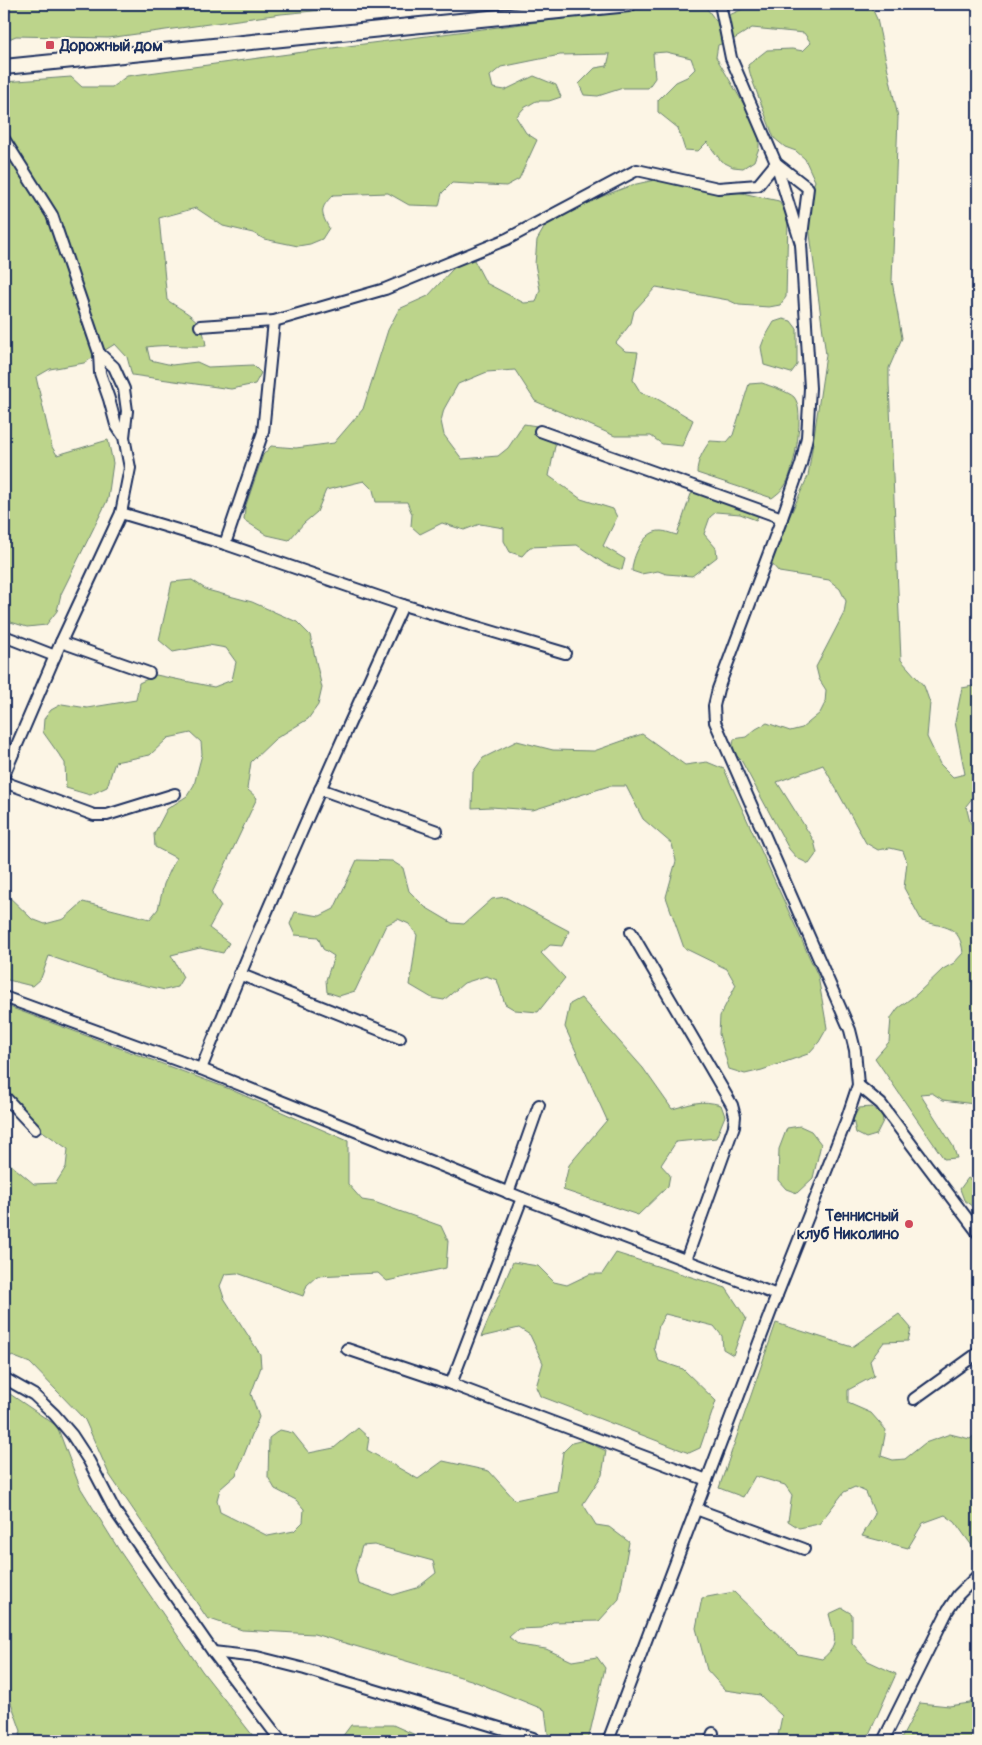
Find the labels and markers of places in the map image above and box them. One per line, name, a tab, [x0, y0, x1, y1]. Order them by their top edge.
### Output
place label: Дорожный дом	[59, 36, 163, 56]
marker: Дорожный дом	[44, 39, 56, 51]
place label: Теннисный клуб Николино	[797, 1206, 899, 1244]
marker: Теннисный клуб Николино	[903, 1218, 915, 1230]

